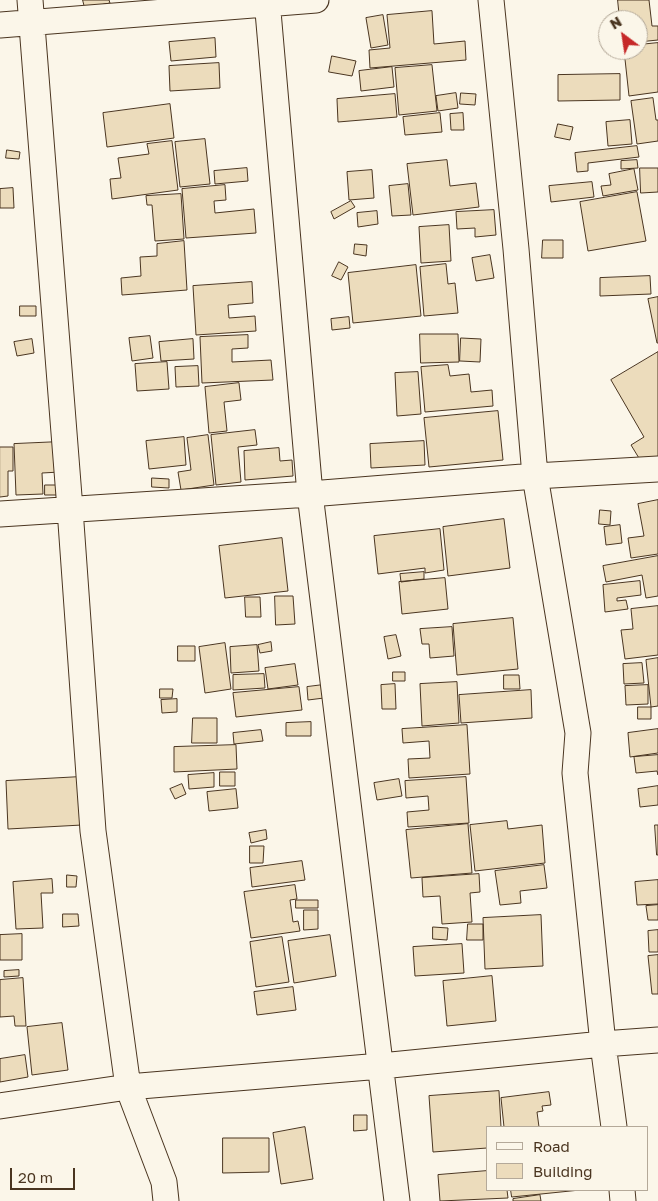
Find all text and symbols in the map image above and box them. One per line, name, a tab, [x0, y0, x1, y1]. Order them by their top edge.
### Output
north arrow	[598, 10, 648, 60]
text: N	[607, 13, 624, 33]
legend	[486, 1126, 648, 1191]
text: Road	[533, 1137, 570, 1155]
scale bar	[12, 1158, 78, 1190]
text: Building	[533, 1162, 593, 1180]
text: 20 m	[18, 1168, 53, 1186]

